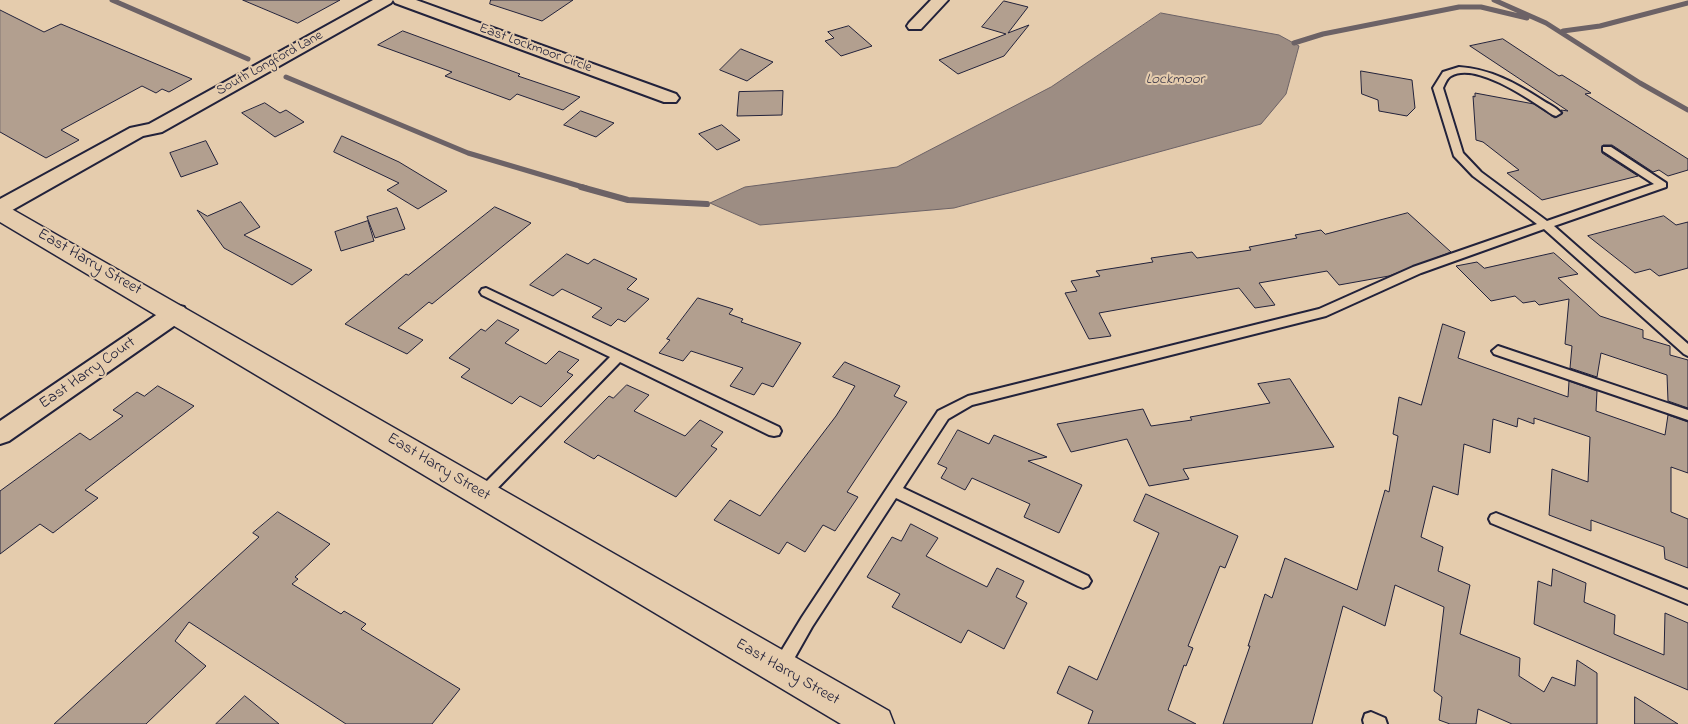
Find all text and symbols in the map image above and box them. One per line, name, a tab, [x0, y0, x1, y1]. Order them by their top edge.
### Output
street label: East Lockmoor Circle	[476, 21, 594, 77]
street label: South Longford Lane	[214, 28, 326, 100]
water label: Lockmoor	[1146, 72, 1204, 90]
street label: East Harry Street	[34, 225, 144, 301]
street label: East Harry Court	[36, 334, 140, 414]
street label: East Harry Street	[383, 430, 493, 506]
street label: East Harry Street	[732, 635, 842, 711]

